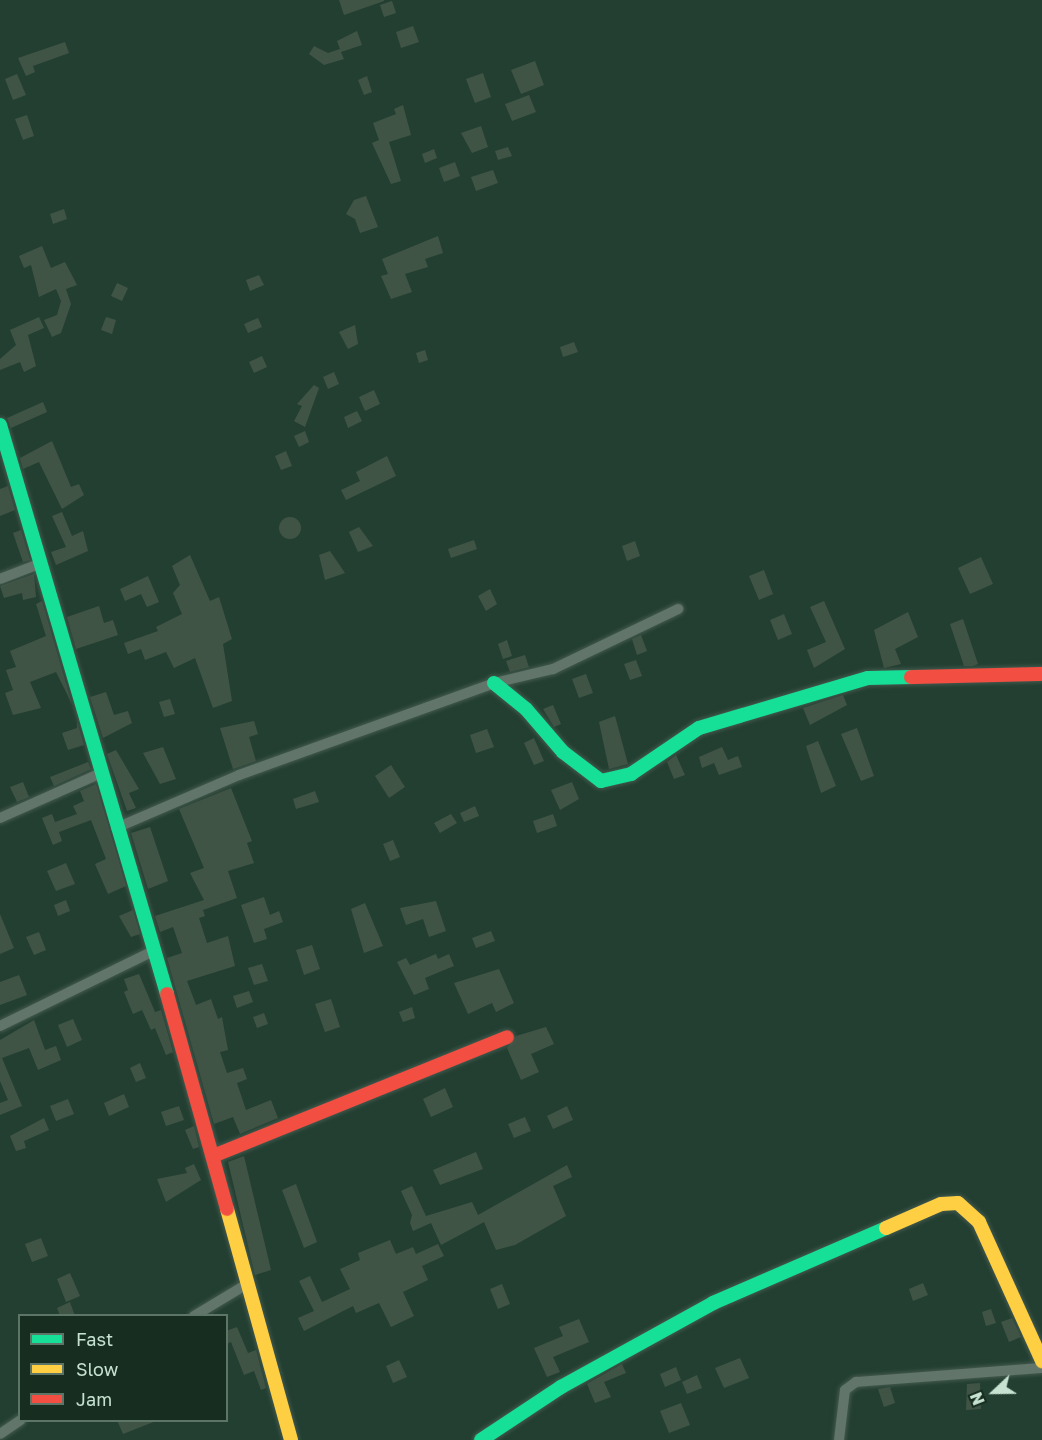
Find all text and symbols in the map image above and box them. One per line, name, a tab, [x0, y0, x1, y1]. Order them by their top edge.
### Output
legend	[18, 1314, 228, 1422]
text: Fast	[76, 1328, 113, 1350]
text: Slow	[76, 1358, 118, 1380]
north arrow	[964, 1362, 1024, 1422]
text: Jam	[76, 1388, 112, 1410]
text: N	[966, 1389, 989, 1408]

